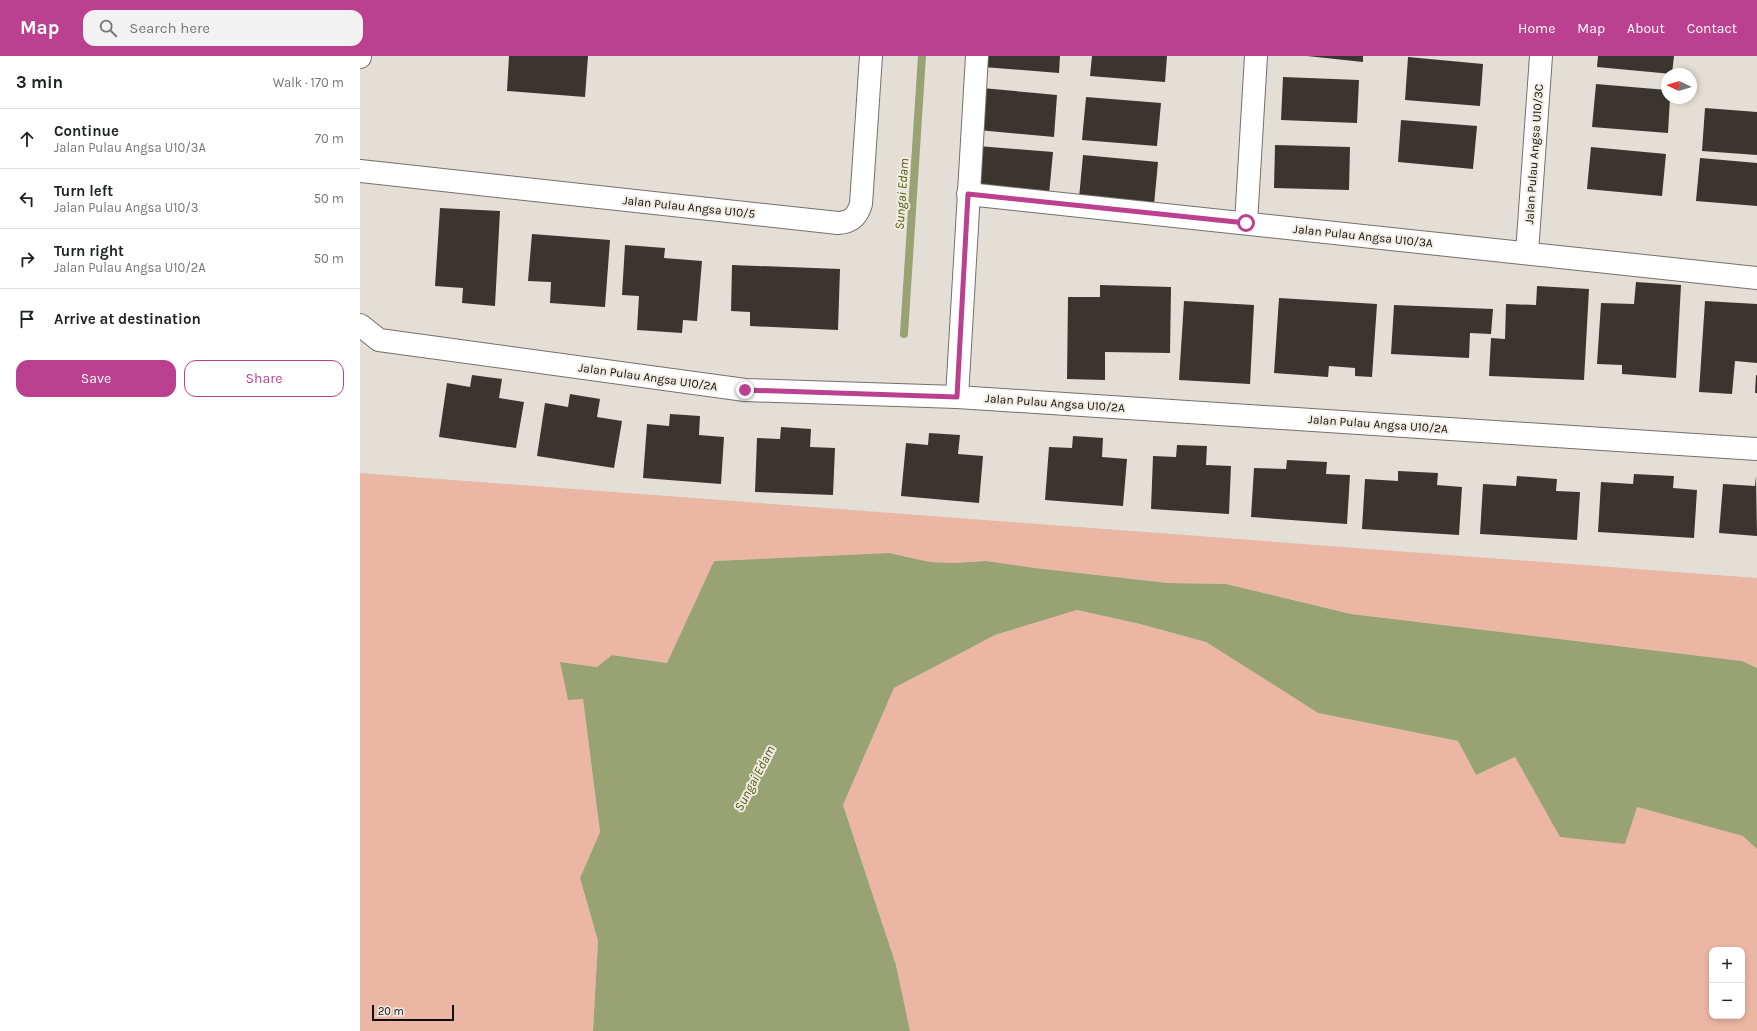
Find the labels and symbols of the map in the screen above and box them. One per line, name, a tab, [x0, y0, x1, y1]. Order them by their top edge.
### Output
north arrow	[1661, 68, 1697, 104]
street label: Jalan Pulau Angsa U10/3C	[1522, 83, 1546, 225]
water label: Sungai Edam	[892, 158, 911, 230]
street label: Jalan Pulau Angsa U10/5	[622, 193, 756, 221]
route start	[1237, 214, 1255, 232]
street label: Jalan Pulau Angsa U10/3A	[1293, 222, 1434, 250]
street label: Jalan Pulau Angsa U10/2A	[578, 360, 718, 394]
route end	[736, 381, 754, 399]
street label: Jalan Pulau Angsa U10/2A	[985, 391, 1125, 415]
street label: Jalan Pulau Angsa U10/2A	[1308, 412, 1448, 436]
water label: Sungai Edam	[731, 743, 778, 813]
scale bar	[372, 1003, 454, 1022]

